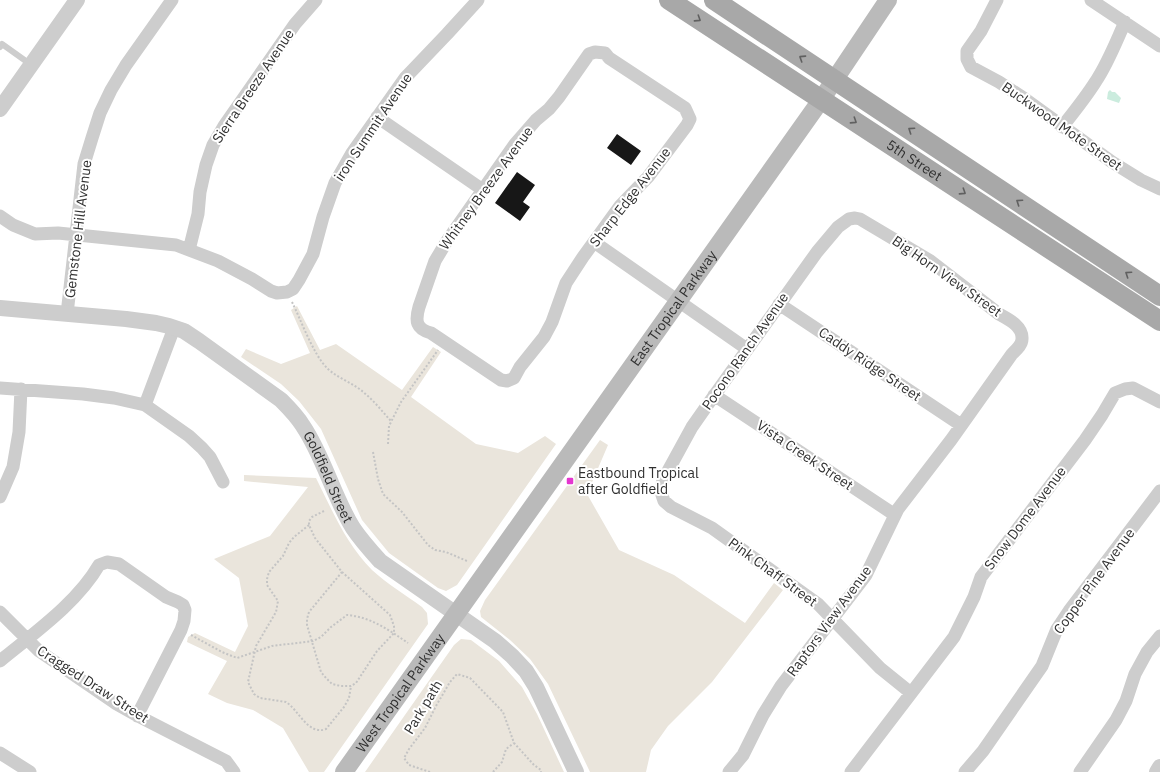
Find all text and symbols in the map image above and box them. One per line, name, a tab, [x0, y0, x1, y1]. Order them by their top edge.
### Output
one-way arrow	[694, 14, 701, 21]
street label: Sierra Breeze Avenue	[208, 25, 298, 147]
one-way arrow	[799, 55, 806, 63]
street label: iron Summit Avenue	[330, 69, 416, 185]
street label: Buckwood Mote Street	[998, 78, 1126, 174]
one-way arrow	[850, 116, 857, 124]
street label: Whitney Breeze Avenue	[435, 122, 537, 253]
one-way arrow	[908, 127, 915, 135]
street label: 5th Street	[883, 136, 946, 185]
street label: Sharp Edge Avenue	[586, 143, 675, 250]
street label: Gemstone Hill Avenue	[61, 159, 95, 299]
one-way arrow	[959, 187, 966, 195]
one-way arrow	[1017, 200, 1024, 207]
street label: Big Horn View Street	[889, 231, 1005, 321]
street label: East Tropical Parkway	[626, 247, 721, 369]
one-way arrow	[1125, 272, 1132, 279]
street label: Pocono Ranch Avenue	[698, 289, 792, 413]
street label: Caddy Ridge Street	[815, 323, 925, 405]
street label: Vista Creek Street	[753, 416, 857, 494]
street label: Goldfield Street	[299, 428, 357, 526]
street label: Snow Dome Avenue	[980, 462, 1070, 573]
place label: Eastbound Tropical after Goldfield	[578, 464, 699, 498]
marker: Eastbound Tropical after Goldfield	[565, 476, 575, 486]
street label: Copper Pine Avenue	[1050, 524, 1139, 637]
street label: Pink Chaff Street	[725, 534, 821, 610]
street label: Raptors View Avenue	[783, 562, 875, 680]
street label: West Tropical Parkway	[352, 630, 449, 756]
street label: Cragged Draw Street	[34, 641, 152, 727]
street label: Park path	[400, 677, 446, 737]

